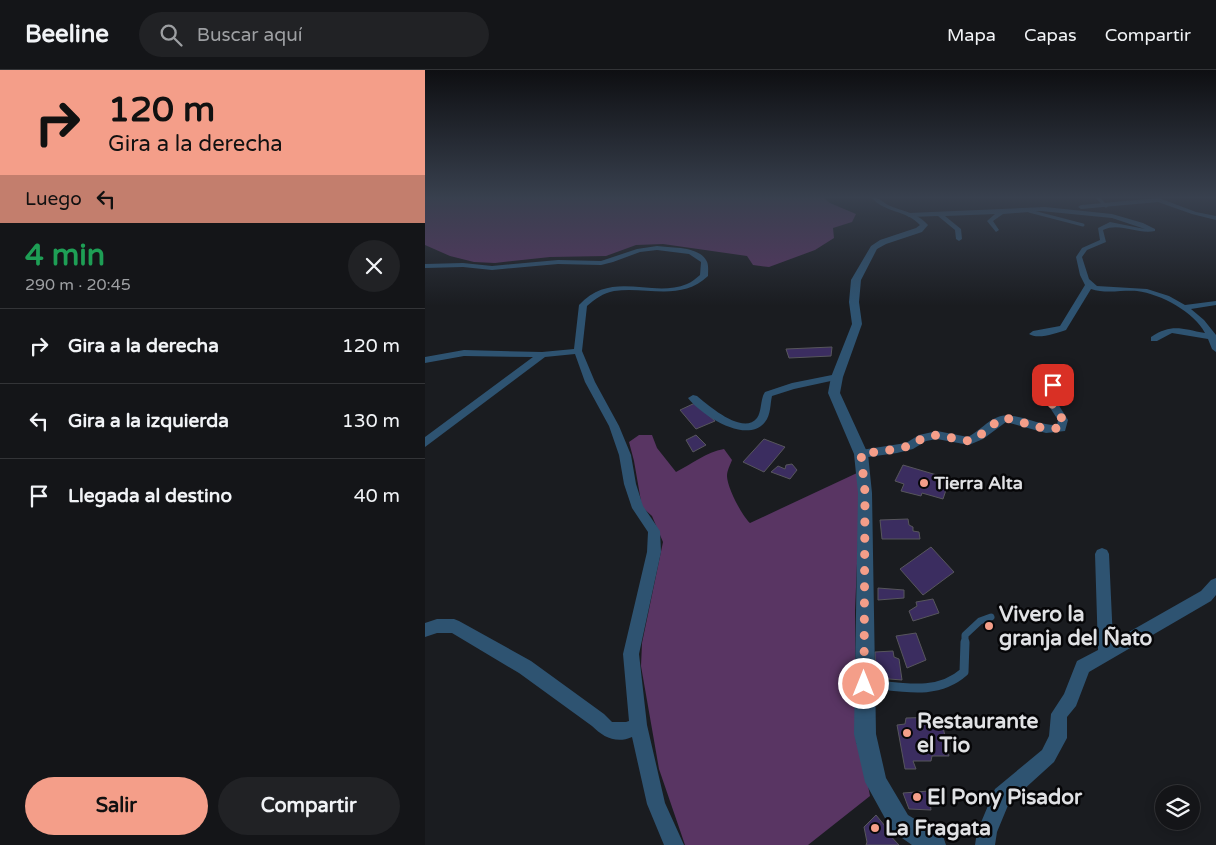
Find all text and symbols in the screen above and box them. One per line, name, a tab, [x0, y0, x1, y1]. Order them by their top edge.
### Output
search box	[139, 12, 489, 57]
text: Beeline	[25, 20, 109, 49]
icon: search	[157, 21, 185, 49]
text: Buscar aquí	[197, 24, 303, 46]
text: Mapa	[947, 24, 996, 46]
text: Capas	[1024, 24, 1077, 46]
text: Compartir	[1105, 24, 1191, 46]
text: 120 m	[108, 89, 215, 131]
icon: right	[25, 90, 90, 155]
text: Gira a la derecha	[108, 131, 283, 157]
icon: left	[92, 185, 120, 213]
text: Luego	[25, 188, 82, 210]
text: 4 min	[25, 237, 105, 274]
button: close	[348, 240, 400, 292]
text: 290 m · 20:45	[25, 275, 131, 295]
icon: right	[25, 332, 53, 360]
text: Gira a la derecha	[68, 335, 219, 357]
text: 120 m	[342, 335, 400, 357]
pin	[1032, 364, 1074, 406]
icon: arrive	[1039, 371, 1067, 399]
icon: left	[25, 407, 53, 435]
text: Gira a la izquierda	[68, 410, 229, 432]
text: 130 m	[342, 410, 400, 432]
place label: Tierra Alta	[933, 472, 1023, 494]
marker: Tierra Alta	[918, 477, 930, 489]
icon: arrive	[25, 482, 53, 510]
text: Llegada al destino	[68, 485, 232, 507]
text: 40 m	[354, 485, 400, 507]
place label: Vivero la granja del Ñato	[999, 602, 1153, 651]
marker: Vivero la granja del Ñato	[983, 620, 995, 632]
position arrow	[837, 657, 889, 709]
place label: Restaurante el Tio	[917, 709, 1039, 758]
marker: Restaurante el Tio	[901, 727, 913, 739]
button: Salir	[25, 777, 208, 835]
button: Compartir	[218, 777, 400, 835]
place label: El Pony Pisador	[927, 785, 1083, 810]
map controls	[1155, 785, 1200, 830]
button: layers	[1155, 785, 1200, 830]
marker: El Pony Pisador	[911, 791, 923, 803]
place label: La Fragata	[885, 816, 991, 841]
marker: La Fragata	[869, 822, 881, 834]

